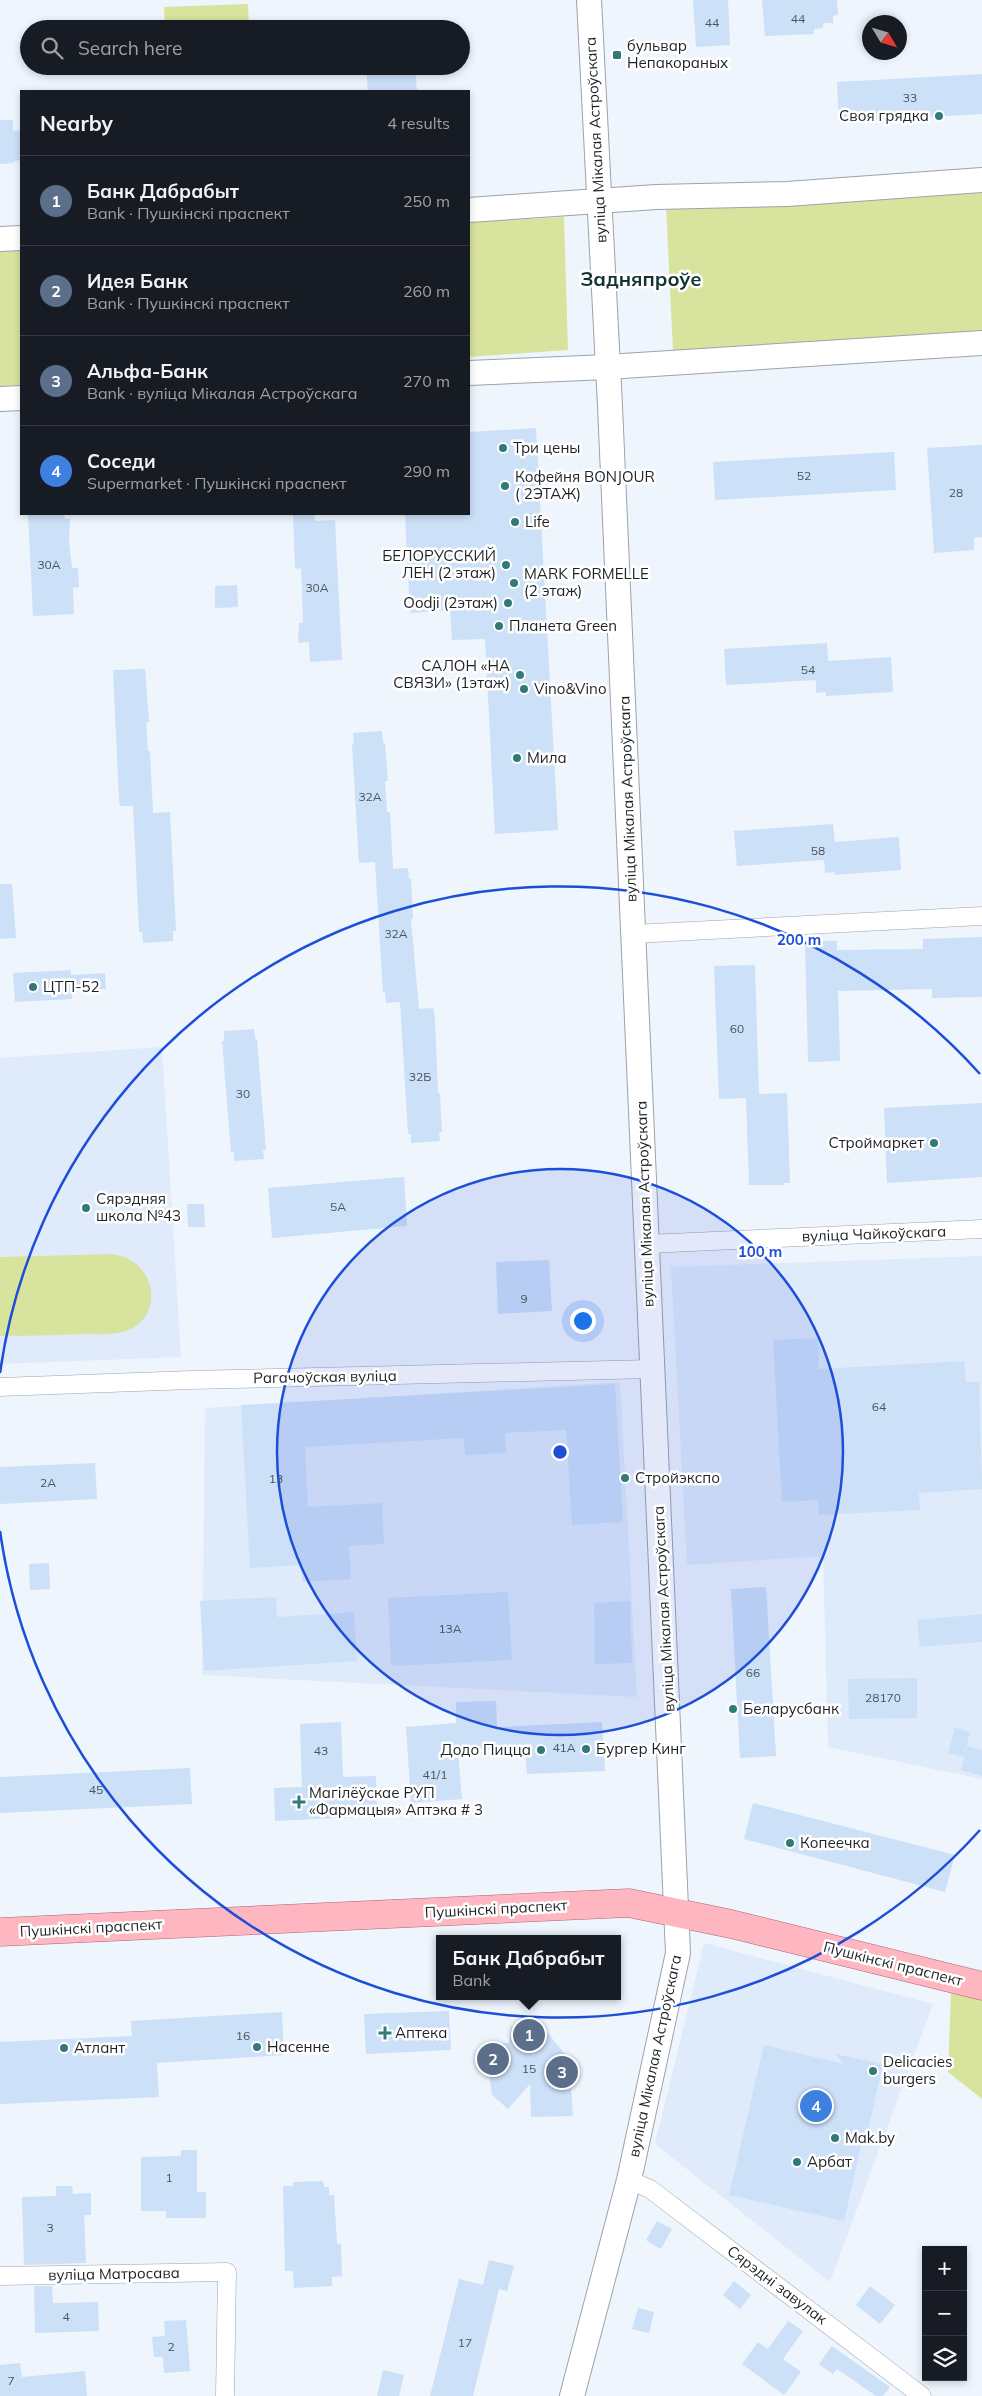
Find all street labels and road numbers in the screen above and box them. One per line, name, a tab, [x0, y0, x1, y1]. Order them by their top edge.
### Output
street label: вуліца Мікалая Астроўскага	[581, 36, 610, 244]
street label: вуліца Мікалая Астроўскага	[614, 695, 641, 903]
street label: вуліца Мікалая Астроўскага	[631, 1100, 658, 1308]
street label: вуліца Чайкоўскага	[801, 1221, 947, 1246]
street label: Рагачоўская вуліца	[253, 1366, 397, 1387]
street label: вуліца Мікалая Астроўскага	[649, 1505, 678, 1713]
street label: Пушкінскі праспект	[424, 1895, 568, 1922]
street label: Пушкінскі праспект	[19, 1914, 163, 1941]
street label: Пушкінскі праспект	[822, 1937, 965, 1990]
street label: вуліца Мікалая Астроўскага	[624, 1953, 685, 2159]
street label: Сярэдні завулак	[724, 2241, 832, 2329]
street label: вуліца Матросава	[48, 2263, 180, 2284]

